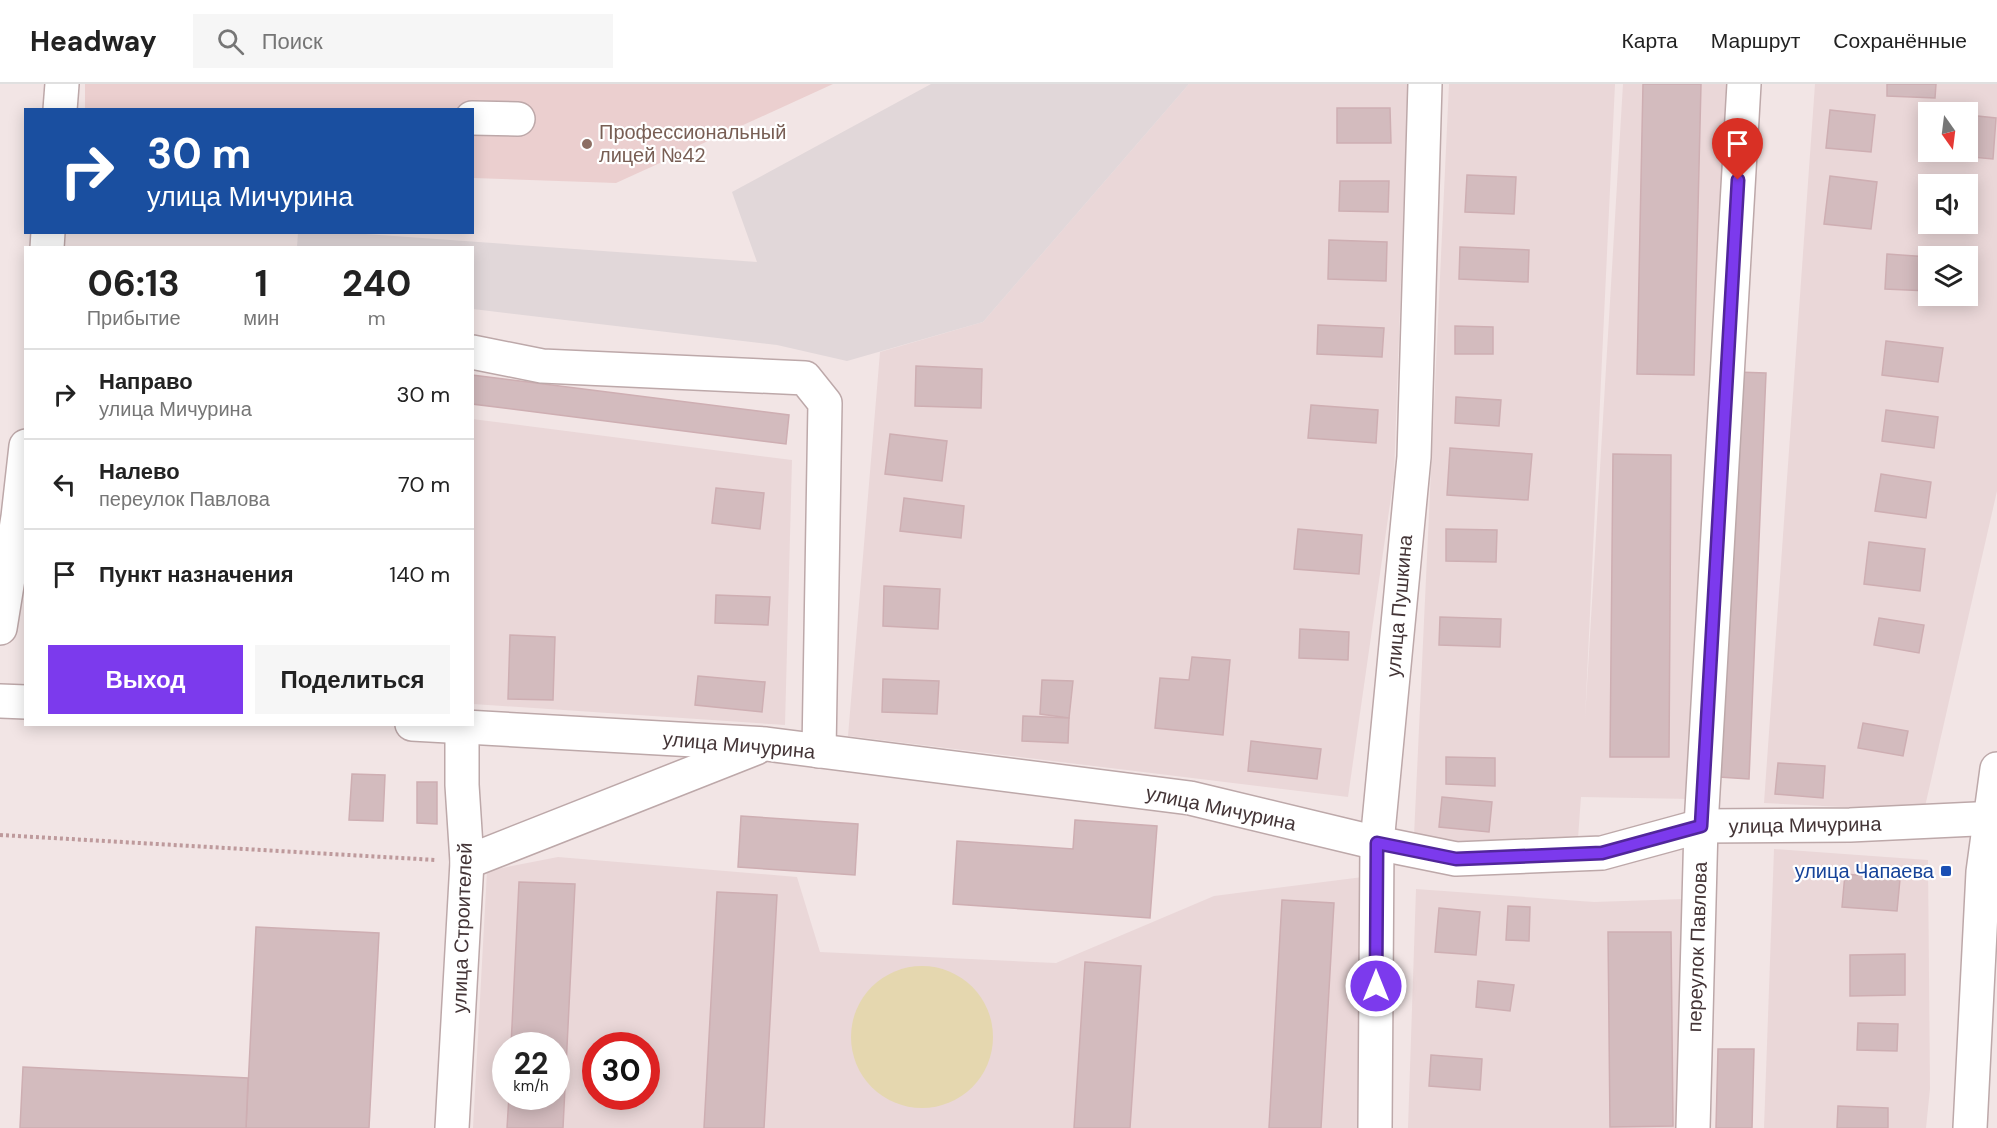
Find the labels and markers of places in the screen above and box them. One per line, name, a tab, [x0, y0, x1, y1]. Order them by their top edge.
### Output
pin	[1712, 118, 1763, 180]
place label: Профессиональный лицей №42	[599, 119, 786, 168]
marker: Профессиональный лицей №42	[580, 137, 594, 151]
place label: улица Чапаева	[1795, 858, 1935, 884]
marker: улица Чапаева	[1939, 864, 1953, 878]

